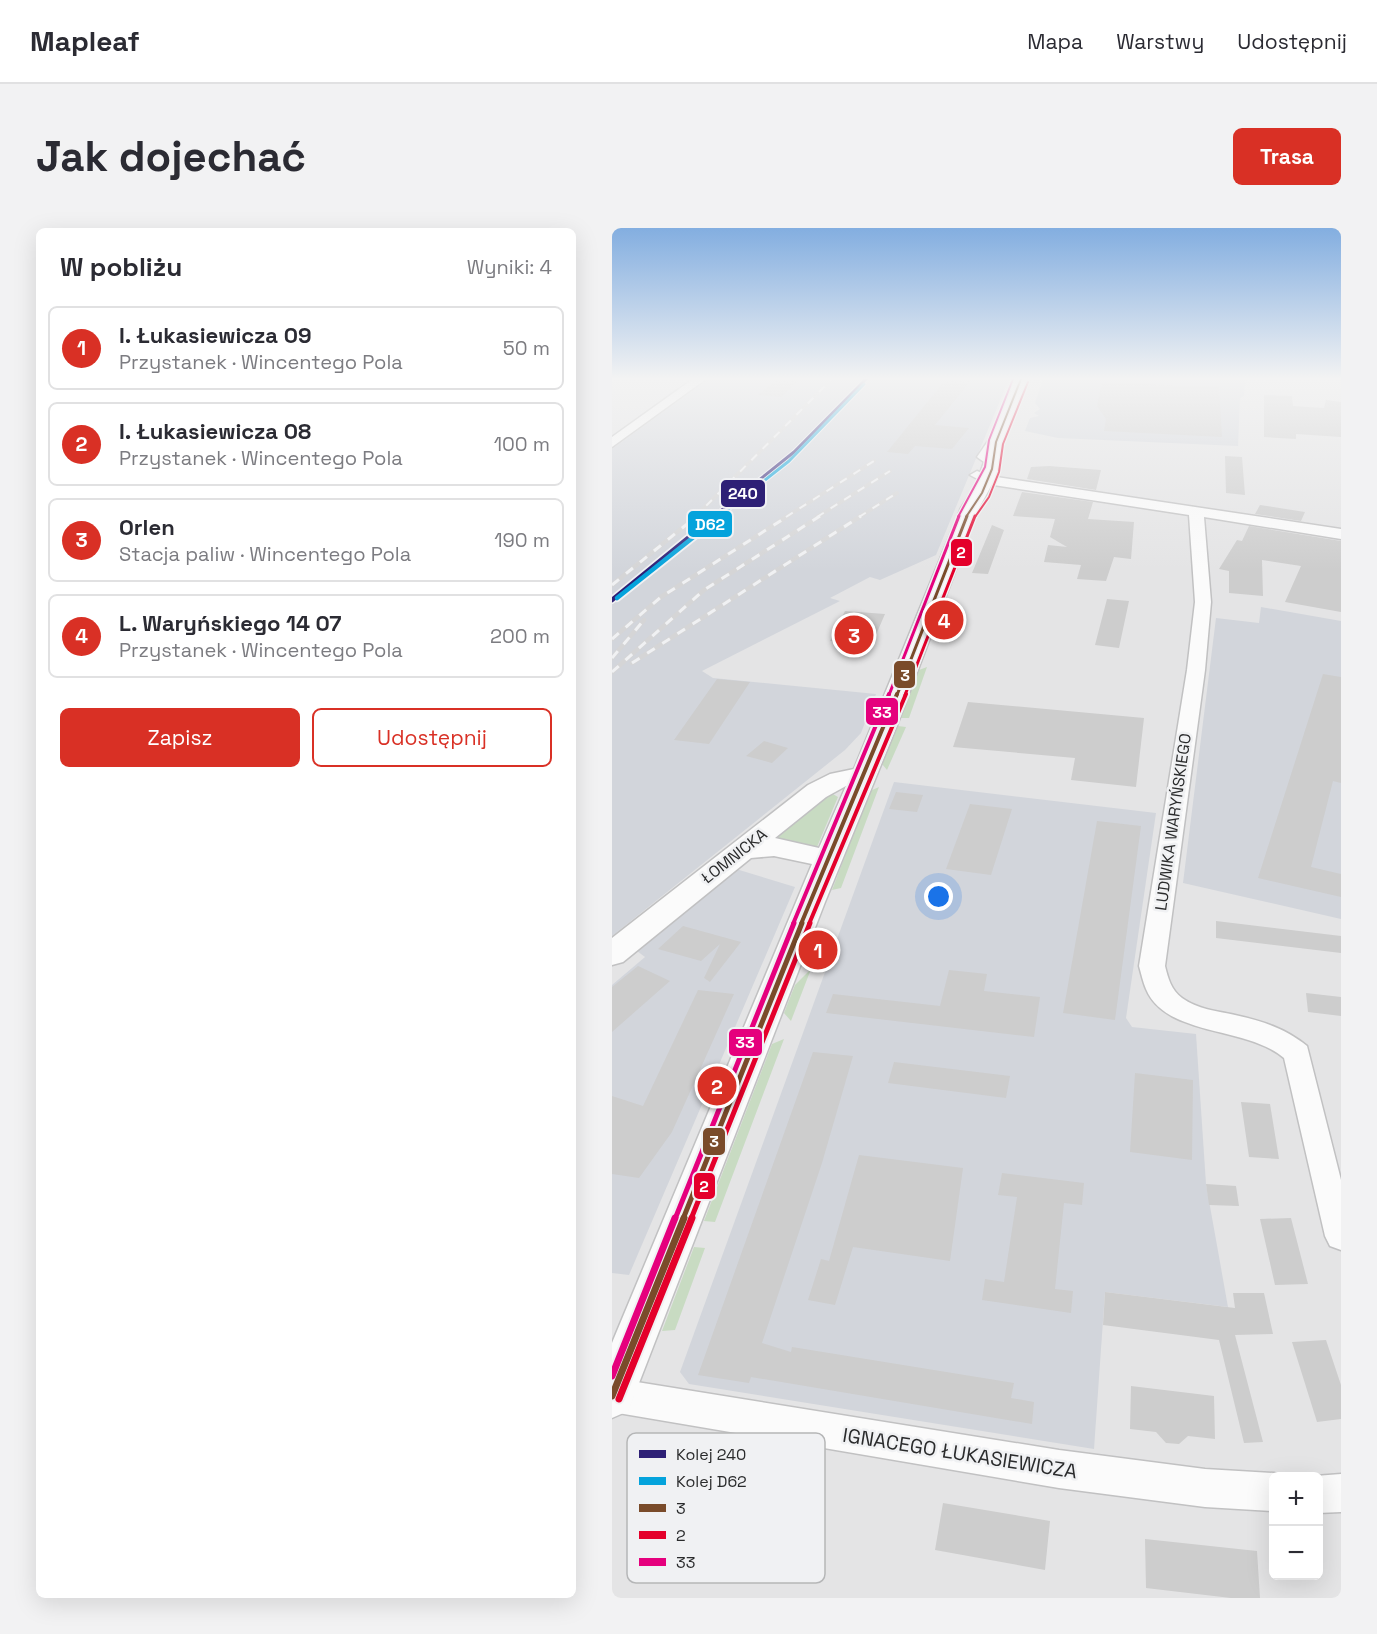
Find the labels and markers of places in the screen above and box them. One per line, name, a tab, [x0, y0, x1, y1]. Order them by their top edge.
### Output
pin: 4	[924, 598, 964, 642]
pin: 3	[834, 612, 874, 658]
pin: 1	[798, 928, 838, 972]
pin: 2	[698, 1064, 736, 1108]

